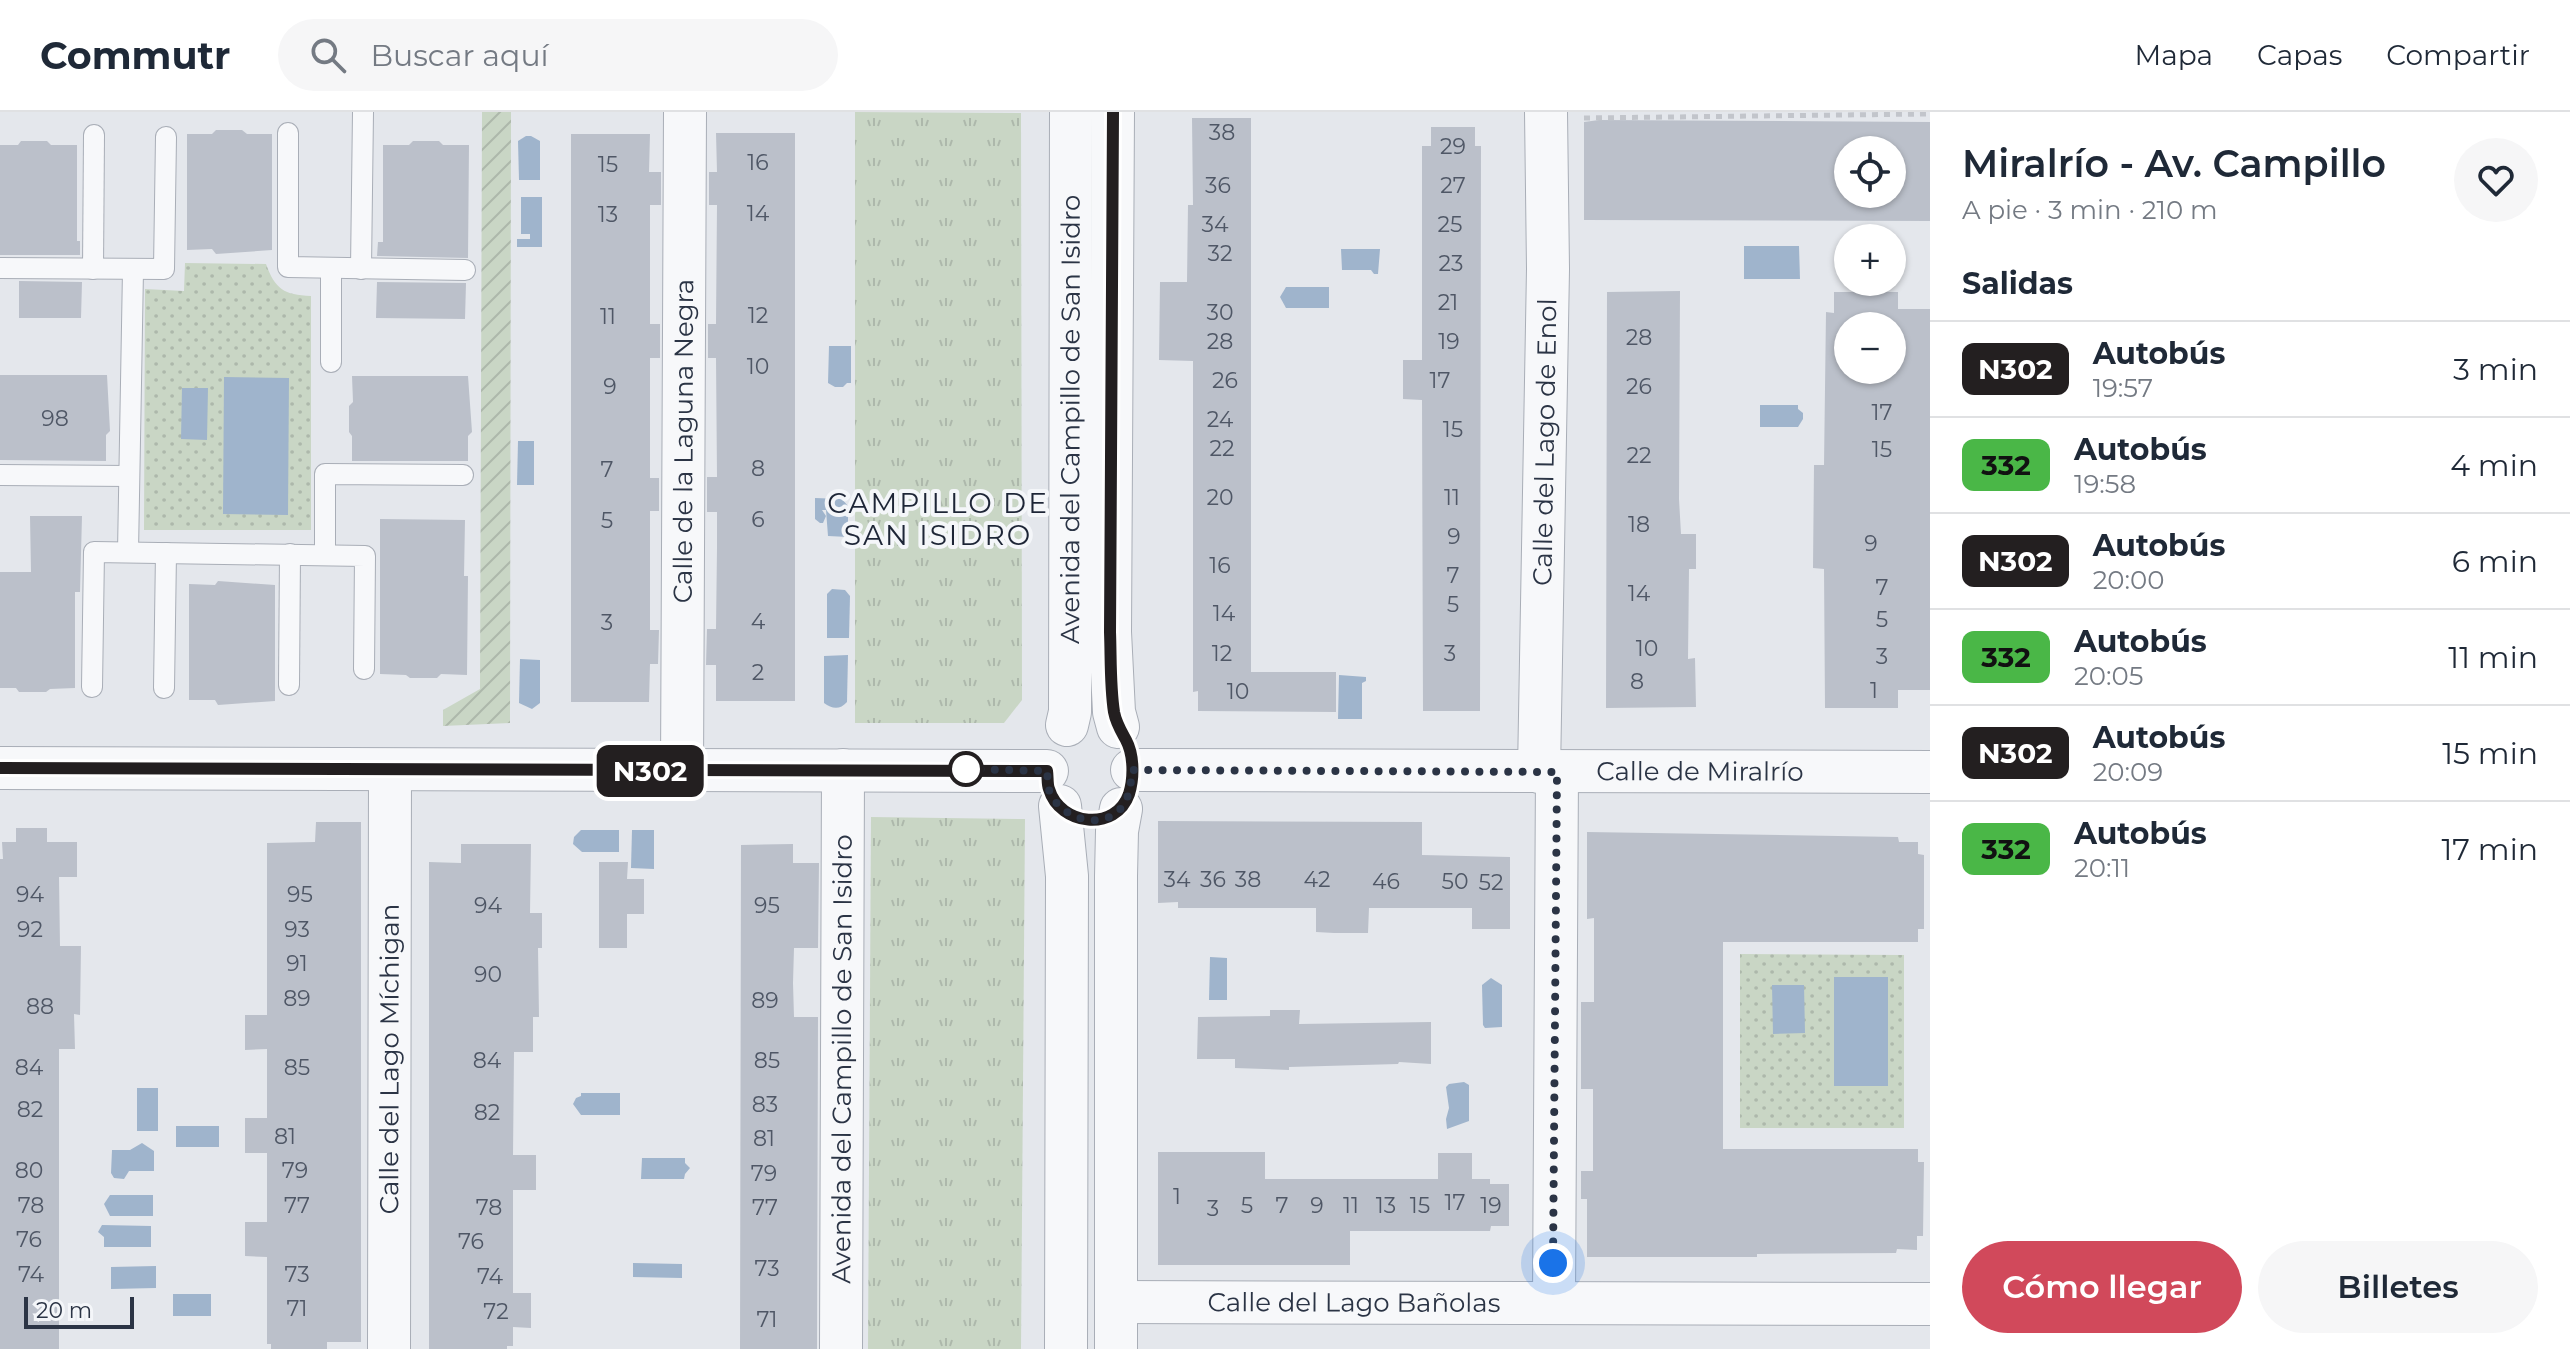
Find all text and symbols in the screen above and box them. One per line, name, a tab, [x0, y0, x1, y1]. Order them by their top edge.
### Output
search box	[278, 19, 838, 91]
text: Commutr	[40, 32, 230, 79]
icon: search	[306, 33, 350, 77]
text: Buscar aquí	[370, 37, 549, 74]
text: Mapa	[2134, 38, 2213, 72]
text: Capas	[2257, 38, 2342, 72]
text: Compartir	[2386, 38, 2530, 72]
house number: 38	[1209, 119, 1235, 146]
house number: 29	[1440, 133, 1466, 160]
map controls	[1834, 136, 1906, 384]
button: locate	[1834, 136, 1906, 208]
button: heart	[2454, 138, 2538, 222]
text: Miralrío - Av. Campillo	[1962, 140, 2386, 187]
house number: 16	[747, 149, 769, 176]
house number: 15	[598, 151, 618, 178]
house number: 36	[1205, 172, 1231, 199]
house number: 27	[1440, 172, 1466, 199]
text: A pie · 3 min · 210 m	[1962, 194, 2218, 226]
street label: Avenida del Campillo de San Isidro	[1054, 195, 1087, 644]
house number: 14	[747, 200, 770, 227]
house number: 13	[598, 201, 618, 228]
house number: 34	[1202, 211, 1229, 238]
house number: 25	[1438, 211, 1462, 238]
button: +	[1834, 224, 1906, 296]
house number: 32	[1208, 240, 1232, 267]
house number: 23	[1439, 250, 1463, 277]
text: Salidas	[1962, 265, 2073, 302]
street label: Calle de la Laguna Negra	[667, 279, 700, 603]
house number: 21	[1438, 289, 1458, 316]
street label: Calle del Lago de Enol	[1526, 298, 1563, 586]
house number: 30	[1207, 299, 1233, 326]
house number: 12	[748, 302, 768, 329]
house number: 11	[600, 303, 616, 330]
button: −	[1834, 312, 1906, 384]
house number: 28	[1626, 324, 1652, 351]
house number: 28	[1207, 328, 1233, 355]
house number: 19	[1438, 328, 1460, 355]
text: Autobús	[2093, 335, 2225, 372]
text: 3 min	[2453, 351, 2538, 388]
text: N302	[1978, 352, 2053, 386]
house number: 10	[747, 353, 769, 380]
house number: 26	[1212, 367, 1238, 394]
house number: 17	[1430, 367, 1450, 394]
text: 19:57	[2093, 372, 2153, 404]
house number: 9	[603, 373, 617, 400]
house number: 26	[1626, 373, 1652, 400]
house number: 17	[1872, 399, 1892, 426]
house number: 98	[41, 405, 69, 432]
house number: 24	[1207, 406, 1234, 433]
house number: 15	[1443, 416, 1463, 443]
text: Autobús	[2074, 431, 2207, 468]
house number: 22	[1210, 435, 1235, 462]
house number: 15	[1872, 436, 1892, 463]
house number: 22	[1627, 442, 1652, 469]
text: 4 min	[2450, 447, 2538, 484]
text: 332	[1981, 448, 2031, 482]
house number: 8	[751, 455, 765, 482]
house number: 7	[601, 456, 614, 483]
text: 19:58	[2074, 468, 2136, 500]
house number: 20	[1206, 484, 1234, 511]
house number: 11	[1444, 484, 1460, 511]
district label: CAMPILLO DE SAN ISIDRO	[827, 486, 1049, 552]
house number: 6	[751, 506, 765, 533]
house number: 5	[601, 507, 613, 534]
house number: 18	[1628, 511, 1650, 538]
house number: 9	[1447, 523, 1461, 550]
text: Autobús	[2093, 527, 2225, 564]
house number: 9	[1864, 530, 1878, 557]
text: 6 min	[2452, 543, 2538, 580]
text: N302	[1978, 544, 2053, 578]
house number: 16	[1209, 552, 1231, 579]
house number: 7	[1447, 562, 1460, 589]
text: 20:00	[2093, 564, 2165, 596]
house number: 7	[1876, 574, 1889, 601]
house number: 14	[1628, 580, 1651, 607]
house number: 5	[1447, 591, 1459, 618]
house number: 14	[1213, 600, 1236, 627]
house number: 5	[1876, 606, 1888, 633]
house number: 4	[751, 608, 766, 635]
house number: 3	[601, 609, 613, 636]
text: Autobús	[2074, 623, 2207, 660]
house number: 10	[1636, 635, 1658, 662]
text: 11 min	[2448, 639, 2538, 676]
house number: 12	[1212, 640, 1232, 667]
house number: 3	[1444, 640, 1456, 667]
text: 332	[1981, 640, 2031, 674]
house number: 3	[1876, 643, 1888, 670]
house number: 2	[752, 659, 764, 686]
text: 20:05	[2074, 660, 2143, 692]
house number: 8	[1630, 668, 1644, 695]
house number: 1	[1870, 677, 1878, 704]
house number: 10	[1227, 678, 1249, 705]
text: Autobús	[2093, 719, 2225, 756]
text: 15 min	[2442, 735, 2538, 772]
text: N302	[1978, 736, 2053, 770]
line badge: N302	[594, 745, 706, 797]
unlabelled marker	[949, 752, 983, 786]
text: N302	[613, 754, 687, 788]
street label: Calle de Miralrío	[1596, 755, 1804, 788]
text: 20:09	[2093, 756, 2163, 788]
text: Autobús	[2074, 815, 2207, 852]
text: 17 min	[2441, 831, 2538, 868]
text: 332	[1981, 832, 2031, 866]
street label: Avenida del Campillo de San Isidro	[825, 834, 859, 1284]
text: 20:11	[2074, 852, 2130, 884]
house number: 34	[1164, 866, 1191, 893]
house number: 36	[1200, 866, 1226, 893]
house number: 38	[1235, 866, 1261, 893]
house number: 42	[1304, 866, 1331, 893]
house number: 46	[1372, 868, 1400, 895]
house number: 50	[1441, 868, 1469, 895]
house number: 52	[1479, 869, 1503, 896]
house number: 94	[16, 881, 44, 908]
house number: 95	[287, 881, 313, 908]
house number: 94	[474, 892, 502, 919]
house number: 95	[754, 892, 780, 919]
street label: Calle del Lago Míchigan	[373, 904, 406, 1214]
house number: 92	[17, 916, 43, 943]
house number: 93	[284, 916, 310, 943]
house number: 91	[286, 950, 308, 977]
house number: 90	[474, 961, 502, 988]
house number: 89	[283, 985, 311, 1012]
house number: 89	[751, 987, 779, 1014]
house number: 88	[26, 993, 54, 1020]
house number: 84	[473, 1047, 502, 1074]
house number: 85	[754, 1047, 780, 1074]
house number: 84	[15, 1054, 44, 1081]
house number: 85	[284, 1054, 310, 1081]
house number: 83	[752, 1091, 778, 1118]
house number: 82	[17, 1096, 43, 1123]
house number: 82	[474, 1099, 500, 1126]
house number: 81	[274, 1123, 296, 1150]
house number: 81	[753, 1125, 775, 1152]
house number: 80	[15, 1157, 43, 1184]
house number: 79	[282, 1157, 308, 1184]
house number: 79	[751, 1160, 777, 1187]
house number: 1	[1173, 1183, 1181, 1210]
house number: 17	[1445, 1189, 1465, 1216]
house number: 78	[18, 1192, 44, 1219]
house number: 77	[284, 1192, 310, 1219]
house number: 5	[1241, 1192, 1253, 1219]
house number: 7	[1276, 1192, 1289, 1219]
house number: 9	[1310, 1192, 1324, 1219]
house number: 11	[1343, 1192, 1359, 1219]
house number: 13	[1376, 1192, 1396, 1219]
house number: 15	[1410, 1192, 1430, 1219]
house number: 19	[1480, 1192, 1502, 1219]
house number: 78	[476, 1194, 502, 1221]
house number: 77	[752, 1194, 778, 1221]
house number: 3	[1207, 1195, 1219, 1222]
house number: 76	[16, 1226, 42, 1253]
house number: 76	[458, 1228, 484, 1255]
button: Cómo llegar	[1962, 1241, 2242, 1333]
button: Billetes	[2258, 1241, 2538, 1333]
your location	[1533, 1243, 1573, 1283]
house number: 73	[754, 1255, 780, 1282]
house number: 74	[18, 1261, 44, 1288]
house number: 73	[284, 1261, 310, 1288]
house number: 74	[477, 1263, 503, 1290]
street label: Calle del Lago Bañolas	[1208, 1286, 1500, 1319]
scale bar	[24, 1293, 134, 1329]
house number: 71	[286, 1295, 308, 1322]
text: 20 m	[36, 1297, 92, 1324]
house number: 72	[483, 1298, 509, 1325]
house number: 71	[756, 1306, 778, 1333]

